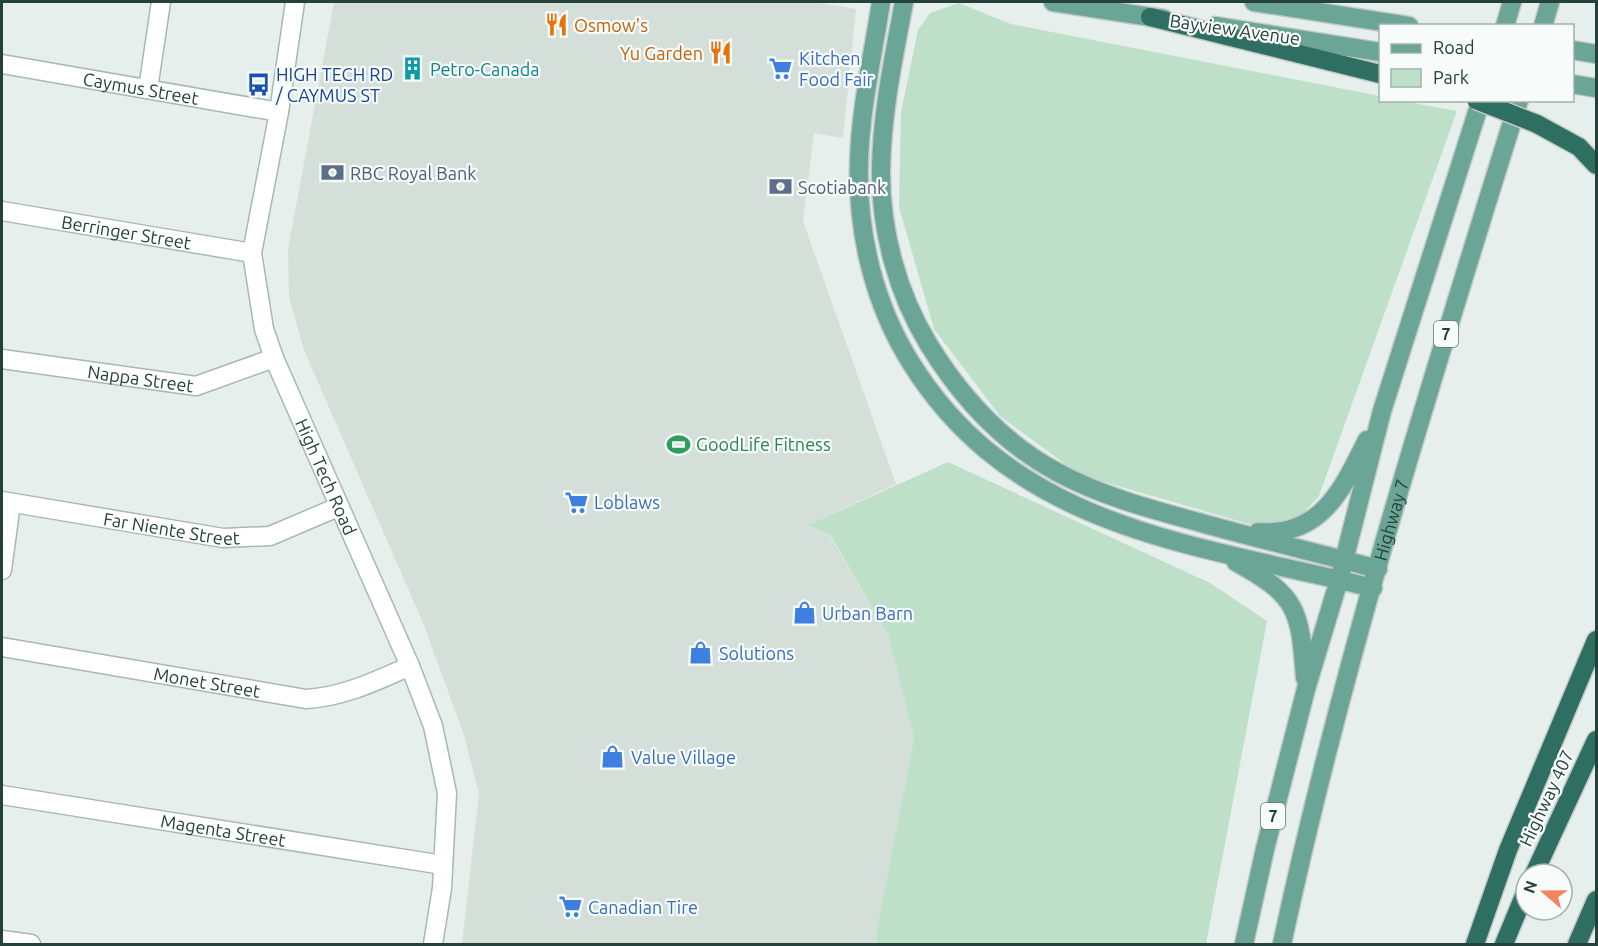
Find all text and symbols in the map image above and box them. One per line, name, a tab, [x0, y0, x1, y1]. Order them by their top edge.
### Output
street label: Bayview Avenue	[1169, 10, 1301, 48]
restaurant icon: Osmow's	[543, 12, 569, 38]
place label: Osmow's	[574, 15, 648, 35]
legend	[1379, 24, 1574, 102]
text: Road	[1433, 37, 1475, 57]
restaurant icon: Yu Garden	[708, 40, 734, 66]
place label: Yu Garden	[620, 43, 703, 63]
place label: Kitchen Food Fair	[799, 48, 874, 89]
supermarket icon: Kitchen Food Fair	[768, 55, 794, 81]
building icon: Petro-Canada	[399, 56, 425, 82]
place label: Petro-Canada	[430, 59, 540, 79]
place label: HIGH TECH RD / CAYMUS ST	[275, 64, 393, 105]
text: Park	[1433, 67, 1469, 87]
street label: Caymus Street	[82, 68, 200, 108]
bus stop icon: HIGH TECH RD / CAYMUS ST	[245, 71, 271, 97]
bank icon: RBC Royal Bank	[319, 160, 345, 186]
place label: RBC Royal Bank	[350, 163, 476, 183]
bank icon: Scotiabank	[767, 174, 793, 200]
place label: Scotiabank	[798, 177, 886, 197]
street label: Berringer Street	[60, 211, 193, 253]
road number: 7	[1434, 321, 1458, 347]
street label: Nappa Street	[86, 361, 195, 396]
street label: High Tech Road	[292, 415, 361, 538]
sports icon: GoodLife Fitness	[665, 431, 691, 457]
place label: GoodLife Fitness	[696, 434, 831, 454]
street label: Highway 7	[1370, 477, 1412, 563]
supermarket icon: Loblaws	[563, 489, 589, 515]
place label: Loblaws	[594, 492, 660, 512]
street label: Far Niente Street	[102, 508, 240, 548]
shop icon: Urban Barn	[791, 600, 817, 626]
place label: Urban Barn	[822, 603, 913, 623]
shop icon: Solutions	[688, 640, 714, 666]
place label: Solutions	[719, 643, 794, 663]
street label: Monet Street	[152, 663, 262, 701]
shop icon: Value Village	[600, 744, 626, 770]
place label: Value Village	[631, 747, 736, 767]
street label: Highway 407	[1515, 747, 1577, 849]
road number: 7	[1261, 803, 1285, 829]
street label: Magenta Street	[159, 810, 287, 850]
north arrow	[1514, 862, 1574, 922]
text: N	[1519, 878, 1540, 896]
supermarket icon: Canadian Tire	[557, 894, 583, 920]
place label: Canadian Tire	[588, 897, 698, 917]

